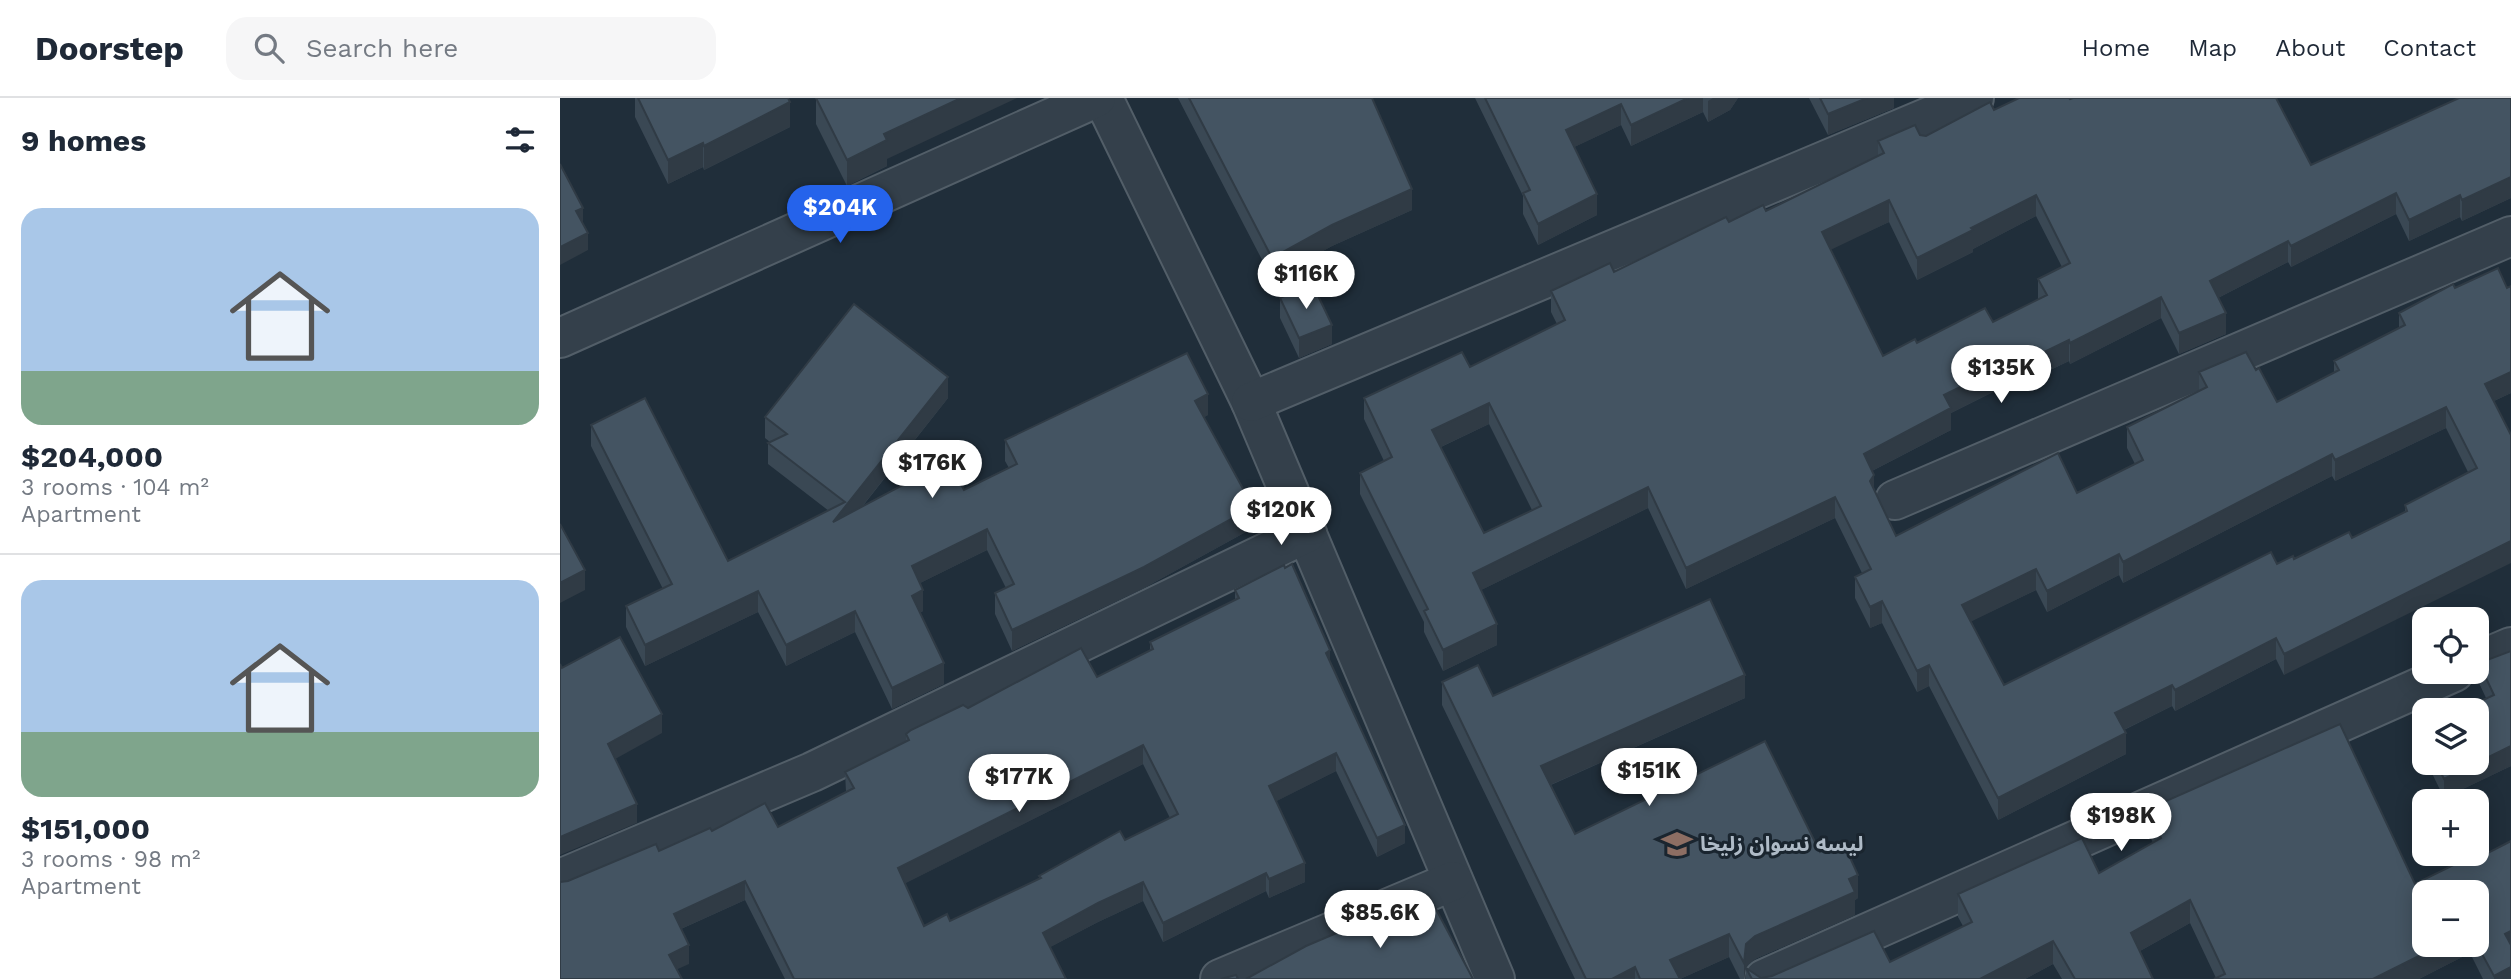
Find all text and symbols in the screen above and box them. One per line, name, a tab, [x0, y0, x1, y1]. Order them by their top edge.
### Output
search box	[226, 17, 716, 80]
text: Doorstep	[35, 29, 184, 68]
icon: search	[250, 29, 288, 67]
text: Search here	[306, 33, 458, 63]
text: Home	[2082, 34, 2150, 62]
text: Map	[2188, 34, 2237, 62]
text: About	[2275, 34, 2345, 62]
text: Contact	[2383, 34, 2476, 62]
icon: filters	[501, 121, 539, 159]
text: 9 homes	[21, 123, 146, 158]
pin: $204K	[791, 186, 889, 245]
text: $204K	[803, 194, 877, 221]
pin: $116K	[1257, 252, 1355, 311]
icon: home	[217, 253, 343, 379]
text: $116K	[1274, 260, 1338, 287]
pin: $135K	[1952, 345, 2050, 405]
text: $135K	[1967, 354, 2035, 381]
text: $204,000	[21, 439, 163, 474]
pin: $176K	[883, 440, 981, 500]
text: $176K	[898, 449, 966, 476]
text: 3 rooms · 104 m²	[21, 474, 209, 501]
pin: $120K	[1232, 488, 1330, 547]
text: $120K	[1246, 496, 1316, 523]
text: Apartment	[21, 501, 141, 528]
map controls	[2412, 607, 2489, 957]
button: locate	[2412, 607, 2489, 684]
icon: home	[217, 625, 343, 751]
button: layers	[2412, 698, 2489, 775]
pin: $151K	[1600, 748, 1698, 808]
pin: $177K	[970, 754, 1068, 814]
text: $151K	[1617, 757, 1681, 784]
text: $177K	[985, 763, 1053, 790]
button: +	[2412, 789, 2489, 866]
pin: $198K	[2072, 794, 2170, 853]
text: $198K	[2086, 802, 2156, 829]
text: $151,000	[21, 811, 150, 846]
school or university icon: لیسه نسوان زلیخا	[1660, 827, 1694, 861]
place label: لیسه نسوان زلیخا	[1700, 831, 1864, 856]
text: 3 rooms · 98 m²	[21, 846, 200, 873]
text: Apartment	[21, 873, 141, 900]
button: −	[2412, 880, 2489, 957]
pin: $85.6K	[1323, 890, 1437, 950]
text: $85.6K	[1340, 899, 1420, 926]

